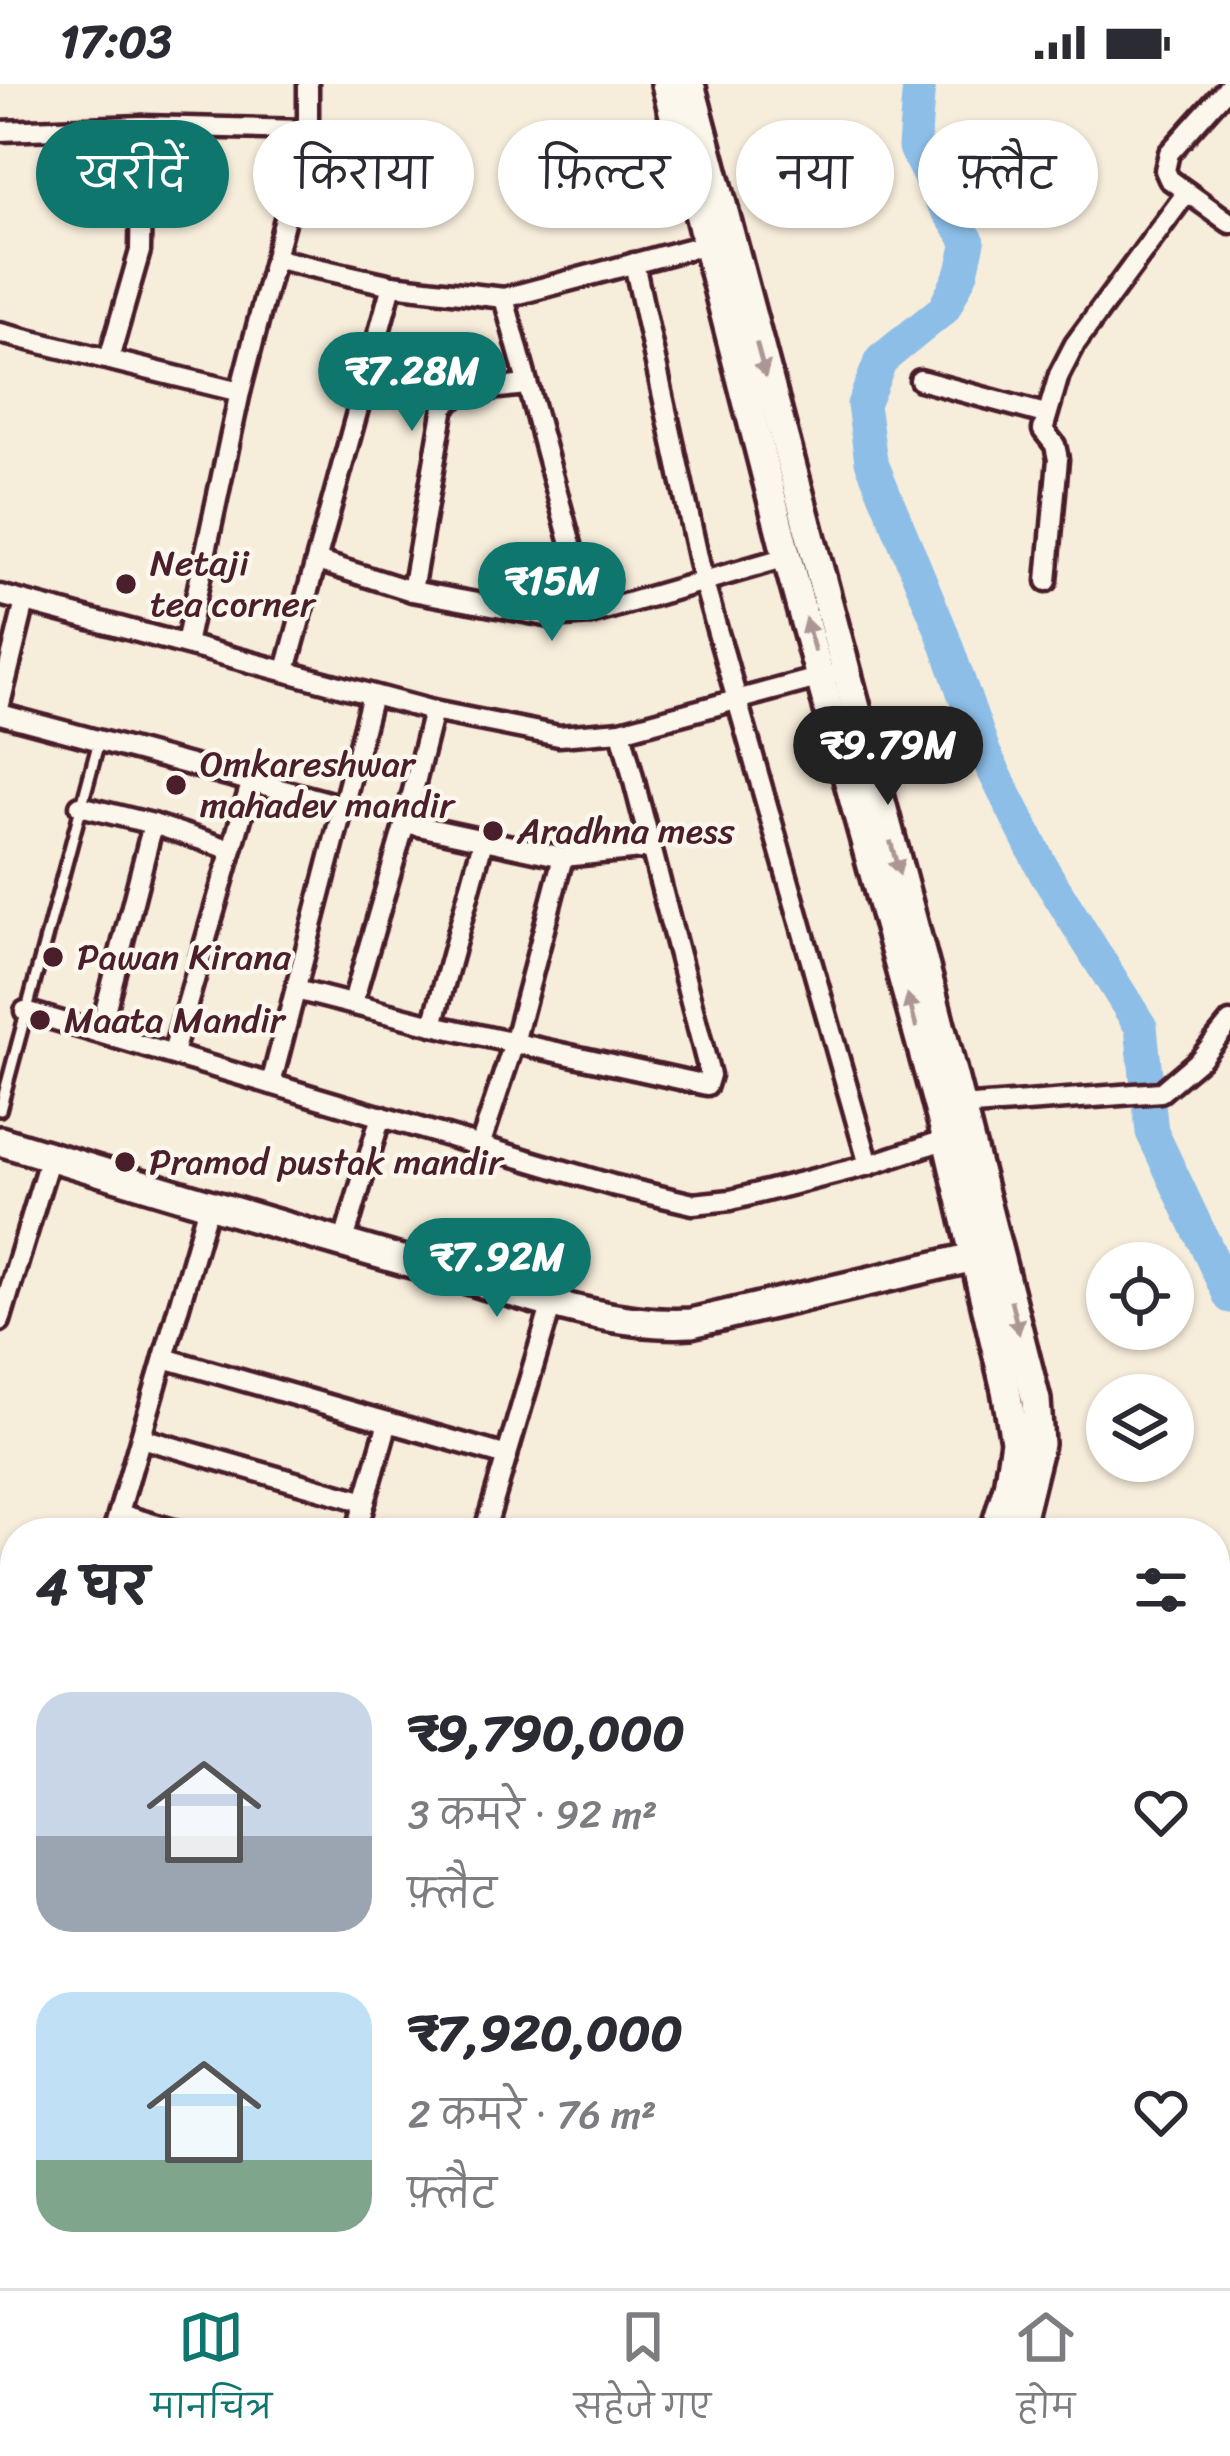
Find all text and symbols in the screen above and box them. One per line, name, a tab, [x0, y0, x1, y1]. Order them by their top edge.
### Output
text: 17:03	[60, 2, 172, 82]
chip: खरीदें	[36, 120, 229, 228]
chip: किराया	[253, 120, 474, 228]
chip: फ़िल्टर	[498, 120, 712, 228]
chip: नया	[736, 120, 894, 228]
chip: फ़्लैट	[918, 120, 1098, 228]
pin: ₹7.28M	[314, 332, 510, 434]
text: ₹7.28M	[345, 336, 479, 405]
one-way arrow	[753, 342, 772, 379]
place label: Netaji tea corner	[150, 531, 317, 636]
pin: ₹15M	[481, 542, 623, 644]
text: ₹15M	[505, 546, 599, 615]
marker: Netaji tea corner	[113, 571, 139, 597]
one-way arrow	[800, 616, 818, 652]
pin: ₹9.79M	[790, 706, 986, 808]
text: ₹9.79M	[820, 710, 956, 779]
place label: Omkareshwar mahadev mandir	[200, 732, 456, 837]
marker: Omkareshwar mahadev mandir	[163, 772, 189, 798]
place label: Aradhna mess	[516, 799, 735, 863]
marker: Aradhna mess	[480, 818, 506, 844]
one-way arrow	[887, 840, 906, 877]
place label: Pawan Kirana	[77, 925, 292, 989]
marker: Pawan Kirana	[40, 944, 66, 970]
place label: Maata Mandir	[64, 988, 287, 1052]
one-way arrow	[901, 992, 920, 1029]
marker: Maata Mandir	[27, 1007, 53, 1033]
place label: Pramod pustak mandir	[149, 1130, 505, 1194]
marker: Pramod pustak mandir	[112, 1149, 138, 1175]
pin: ₹7.92M	[399, 1218, 595, 1320]
text: ₹7.92M	[430, 1222, 564, 1291]
map controls	[1086, 1242, 1194, 1482]
button: locate	[1086, 1242, 1194, 1350]
one-way arrow	[1006, 1298, 1025, 1335]
button: layers	[1086, 1374, 1194, 1482]
text: 4 घर	[36, 1542, 149, 1632]
icon: filters	[1128, 1557, 1194, 1623]
text: ₹9,790,000	[408, 1688, 685, 1778]
icon: home	[132, 1740, 276, 1884]
icon: heart	[1128, 1779, 1194, 1845]
text: 3 कमरे · 92 m²	[408, 1780, 657, 1849]
text: फ़्लैट	[408, 1859, 497, 1928]
text: ₹7,920,000	[408, 1988, 683, 2078]
icon: home	[132, 2040, 276, 2184]
icon: heart	[1128, 2079, 1194, 2145]
text: 2 कमरे · 76 m²	[408, 2080, 656, 2149]
text: फ़्लैट	[408, 2159, 497, 2228]
tab: मानचित्र	[151, 2304, 272, 2443]
tab: सहेजे गए	[574, 2304, 711, 2443]
tab: होम	[1013, 2304, 1079, 2443]

